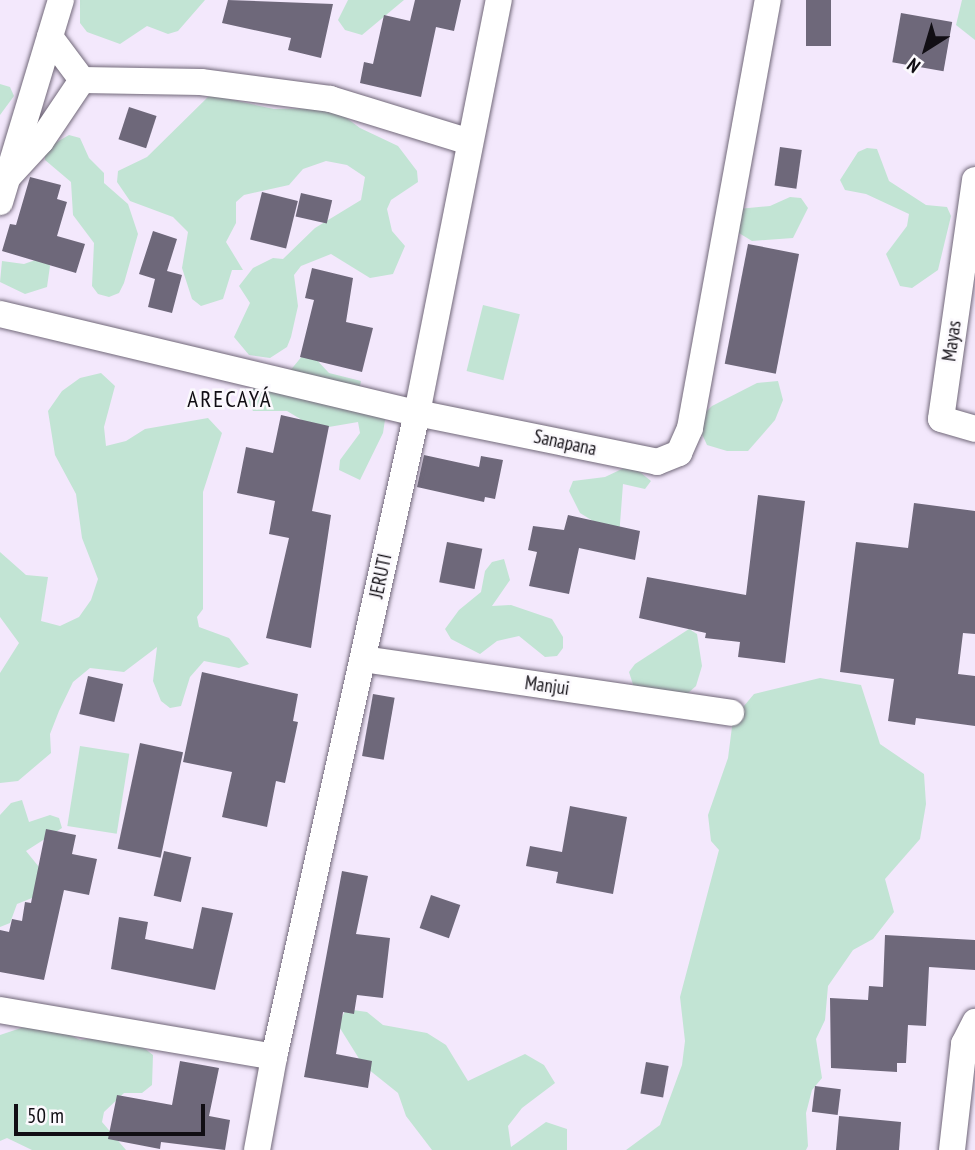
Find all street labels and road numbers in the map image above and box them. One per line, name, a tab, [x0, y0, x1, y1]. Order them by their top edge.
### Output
street label: Mayas	[938, 319, 966, 363]
street label: Sanapana	[532, 425, 598, 461]
street label: JERUTI	[365, 552, 397, 600]
street label: Manjui	[523, 672, 571, 700]

